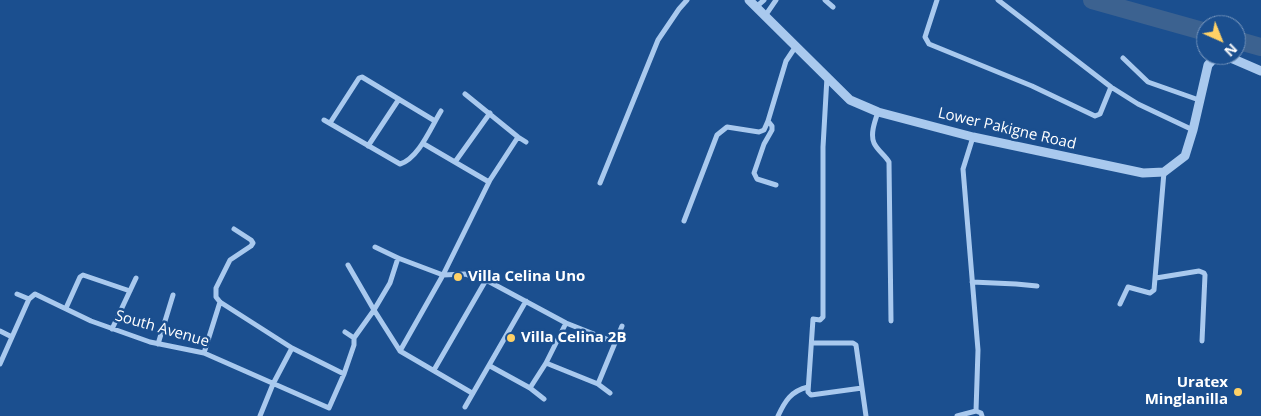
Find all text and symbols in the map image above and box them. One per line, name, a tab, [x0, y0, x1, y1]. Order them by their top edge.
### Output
north arrow	[1196, 15, 1246, 65]
text: N	[1220, 40, 1242, 61]
street label: Lower Pakigne Road	[936, 104, 1078, 154]
place label: Villa Celina Uno	[468, 268, 585, 286]
marker: Villa Celina Uno	[452, 271, 464, 283]
street label: South Avenue	[113, 307, 211, 351]
place label: Villa Celina 2B	[521, 329, 626, 347]
marker: Villa Celina 2B	[505, 332, 517, 344]
place label: Uratex Minglanilla	[1145, 374, 1228, 409]
marker: Uratex Minglanilla	[1232, 386, 1244, 398]

